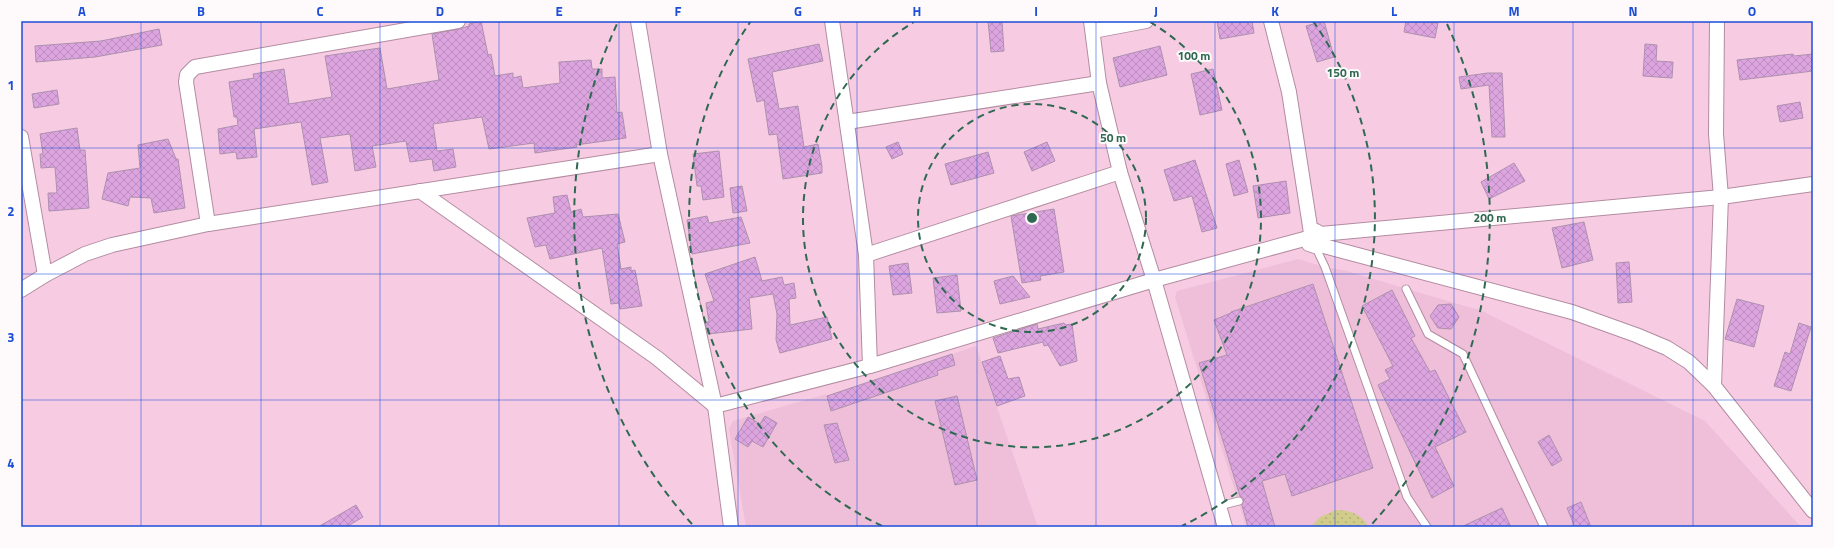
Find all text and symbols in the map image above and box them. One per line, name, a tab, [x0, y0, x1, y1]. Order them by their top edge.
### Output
text: A	[78, 1, 86, 21]
text: B	[197, 1, 205, 21]
text: C	[316, 1, 324, 21]
text: D	[436, 1, 444, 21]
text: E	[555, 1, 563, 21]
text: F	[675, 1, 682, 21]
text: G	[794, 1, 802, 21]
text: H	[913, 1, 921, 21]
text: I	[1034, 1, 1038, 21]
text: J	[1154, 1, 1158, 21]
text: K	[1271, 1, 1279, 21]
text: L	[1391, 1, 1397, 21]
text: M	[1508, 1, 1520, 21]
text: N	[1628, 1, 1638, 21]
text: O	[1748, 1, 1756, 21]
text: 100 m	[1178, 46, 1210, 65]
text: 150 m	[1327, 63, 1359, 82]
text: 1	[7, 75, 15, 95]
text: 50 m	[1100, 128, 1126, 147]
text: 2	[7, 201, 15, 221]
text: 200 m	[1474, 208, 1506, 227]
centre of rings	[1025, 211, 1039, 225]
text: 3	[7, 327, 15, 347]
text: 4	[7, 453, 15, 473]

